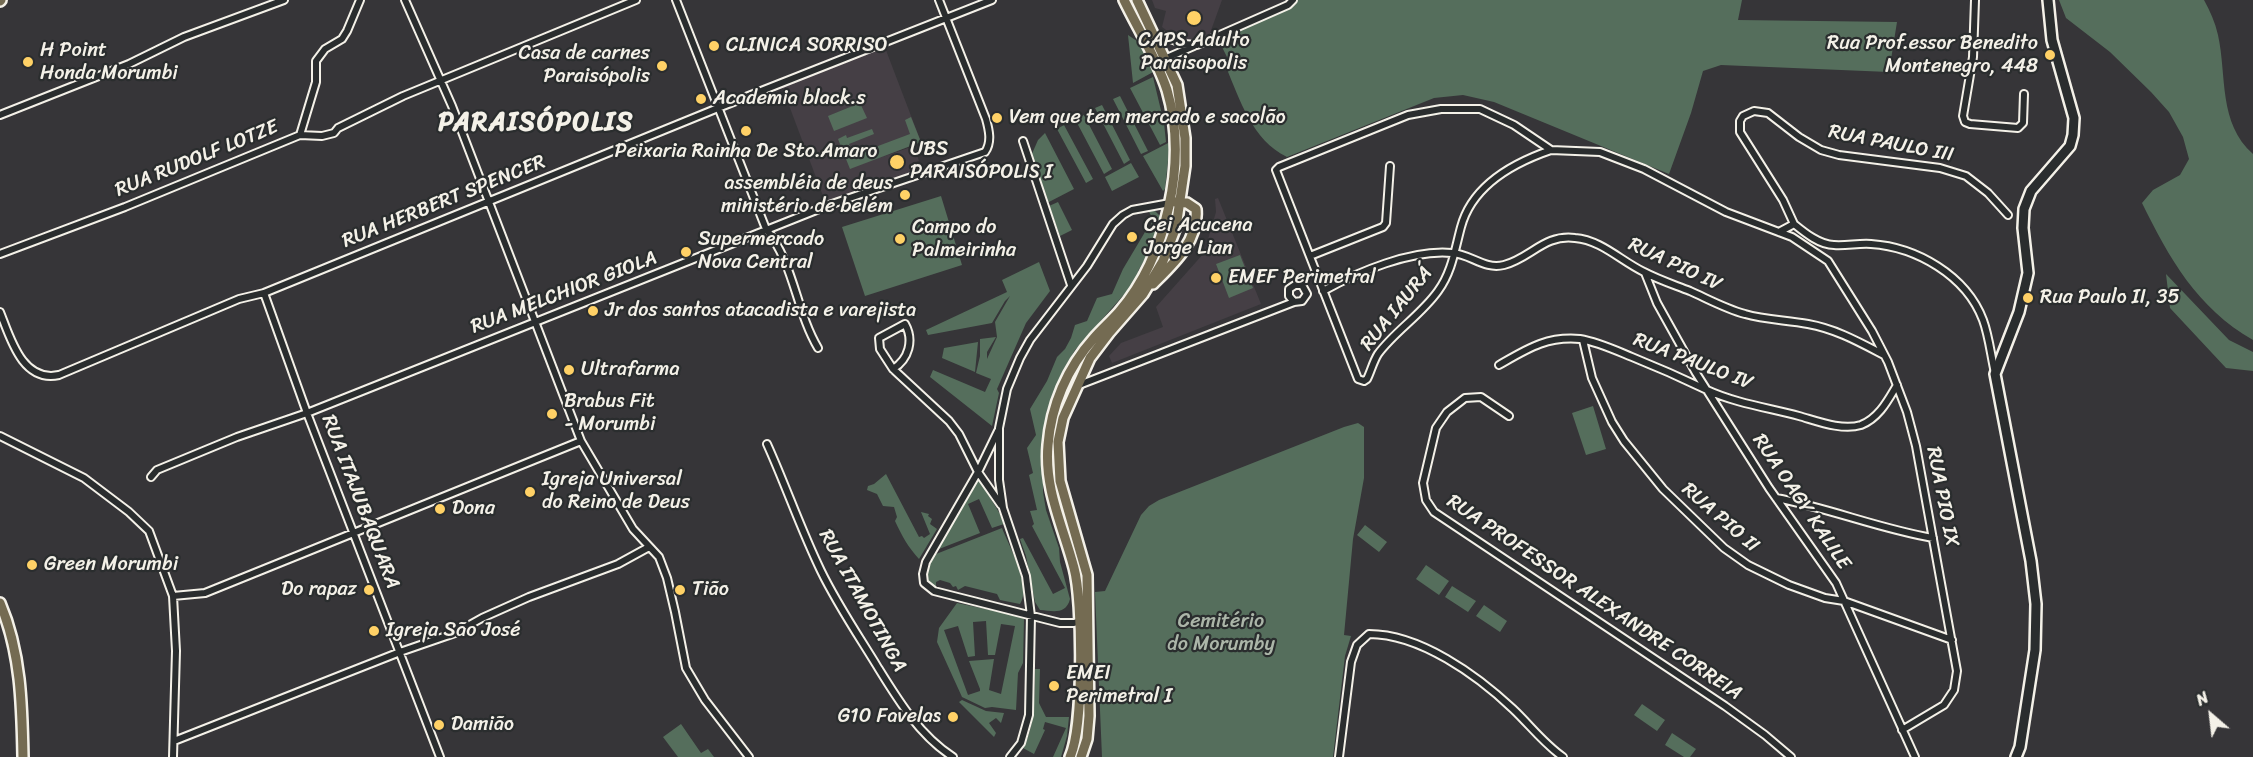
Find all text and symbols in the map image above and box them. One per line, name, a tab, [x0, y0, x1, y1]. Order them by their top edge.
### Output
marker: CAPS Adulto Paraisopolis	[1185, 9, 1203, 27]
place label: CAPS Adulto Paraisopolis	[1138, 29, 1250, 76]
place label: Rua Prof.essor Benedito Montenegro, 448	[1827, 32, 2038, 79]
place label: CLINICA SORRISO	[726, 34, 888, 58]
place label: H Point Honda Morumbi	[40, 39, 178, 86]
marker: CLINICA SORRISO	[707, 39, 721, 53]
place label: Casa de carnes Paraisópolis	[518, 42, 650, 89]
marker: Rua Prof.essor Benedito Montenegro, 448	[2043, 48, 2057, 62]
marker: H Point Honda Morumbi	[21, 55, 35, 69]
marker: Casa de carnes Paraisópolis	[655, 59, 669, 73]
place label: Academia black.s	[713, 87, 866, 111]
marker: Academia black.s	[694, 92, 708, 106]
place label: Vem que tem mercado e sacolão	[1009, 106, 1286, 130]
district label: PARAISÓPOLIS	[443, 107, 629, 139]
marker: Vem que tem mercado e sacolão	[990, 111, 1004, 125]
street label: RUA RUDOLF LOTZE	[112, 115, 282, 203]
street label: RUA PAULO III	[1826, 120, 1956, 168]
marker: Peixaria Rainha De Sto.Amaro	[739, 124, 753, 138]
place label: UBS PARAISÓPOLIS I	[910, 138, 1053, 185]
place label: Peixaria Rainha De Sto.Amaro	[615, 140, 877, 164]
street label: RUA HERBERT SPENCER	[339, 150, 549, 254]
marker: UBS PARAISÓPOLIS I	[888, 153, 906, 171]
place label: assembléia de deus ministério de belém	[721, 172, 893, 219]
marker: assembléia de deus ministério de belém	[898, 188, 912, 202]
place label: Cei Acucena Jorge Lian	[1144, 214, 1252, 261]
place label: Campo do Palmeirinha	[912, 216, 1016, 263]
place label: Supermercado Nova Central	[698, 228, 824, 275]
marker: Cei Acucena Jorge Lian	[1125, 230, 1139, 244]
marker: Campo do Palmeirinha	[893, 232, 907, 246]
street label: RUA PIO IV	[1624, 233, 1726, 297]
marker: Supermercado Nova Central	[679, 245, 693, 259]
street label: RUA MELCHIOR GIOLA	[468, 246, 660, 340]
street label: RUA IAURÁ	[1356, 262, 1438, 356]
place label: EMEF Perimetral	[1228, 266, 1376, 290]
marker: EMEF Perimetral	[1209, 271, 1223, 285]
place label: Rua Paulo II, 35	[2040, 286, 2180, 310]
marker: Rua Paulo II, 35	[2021, 291, 2035, 305]
place label: Jr dos santos atacadista e varejista	[605, 299, 916, 323]
marker: Jr dos santos atacadista e varejista	[586, 304, 600, 318]
street label: RUA PAULO IV	[1630, 328, 1756, 396]
place label: Ultrafarma	[581, 358, 679, 382]
marker: Ultrafarma	[562, 363, 576, 377]
place label: Brabus Fit - Morumbi	[564, 390, 655, 437]
marker: Brabus Fit - Morumbi	[545, 407, 559, 421]
street label: RUA ITAJUBAQUARA	[316, 412, 404, 592]
street label: RUA OAGY KALILE	[1747, 430, 1855, 574]
street label: RUA PIO IX	[1920, 445, 1964, 549]
place label: Igreja Universal do Reino de Deus	[542, 468, 690, 515]
street label: RUA PIO II	[1676, 478, 1764, 558]
marker: Igreja Universal do Reino de Deus	[523, 485, 537, 499]
street label: RUA PROFESSOR ALEXANDRE CORREIA	[1442, 490, 1746, 706]
place label: Dona	[452, 497, 495, 521]
marker: Dona	[433, 502, 447, 516]
street label: RUA ITAMOTINGA	[813, 525, 911, 677]
place label: Green Morumbi	[44, 553, 178, 577]
marker: Green Morumbi	[25, 558, 39, 572]
place label: Do rapaz	[281, 578, 357, 602]
place label: Tião	[692, 578, 729, 602]
marker: Do rapaz	[362, 583, 376, 597]
marker: Tião	[673, 583, 687, 597]
park label: Cemitério do Morumby	[1167, 610, 1275, 657]
place label: Igreja São José	[386, 619, 521, 643]
marker: Igreja São José	[367, 624, 381, 638]
place label: EMEI Perimetral I	[1066, 662, 1172, 709]
marker: EMEI Perimetral I	[1047, 679, 1061, 693]
text: N	[2191, 683, 2214, 714]
north arrow	[2181, 685, 2241, 745]
place label: G10 Favelas	[838, 705, 941, 729]
marker: G10 Favelas	[946, 710, 960, 724]
place label: Damião	[451, 713, 514, 737]
marker: Damião	[432, 718, 446, 732]

